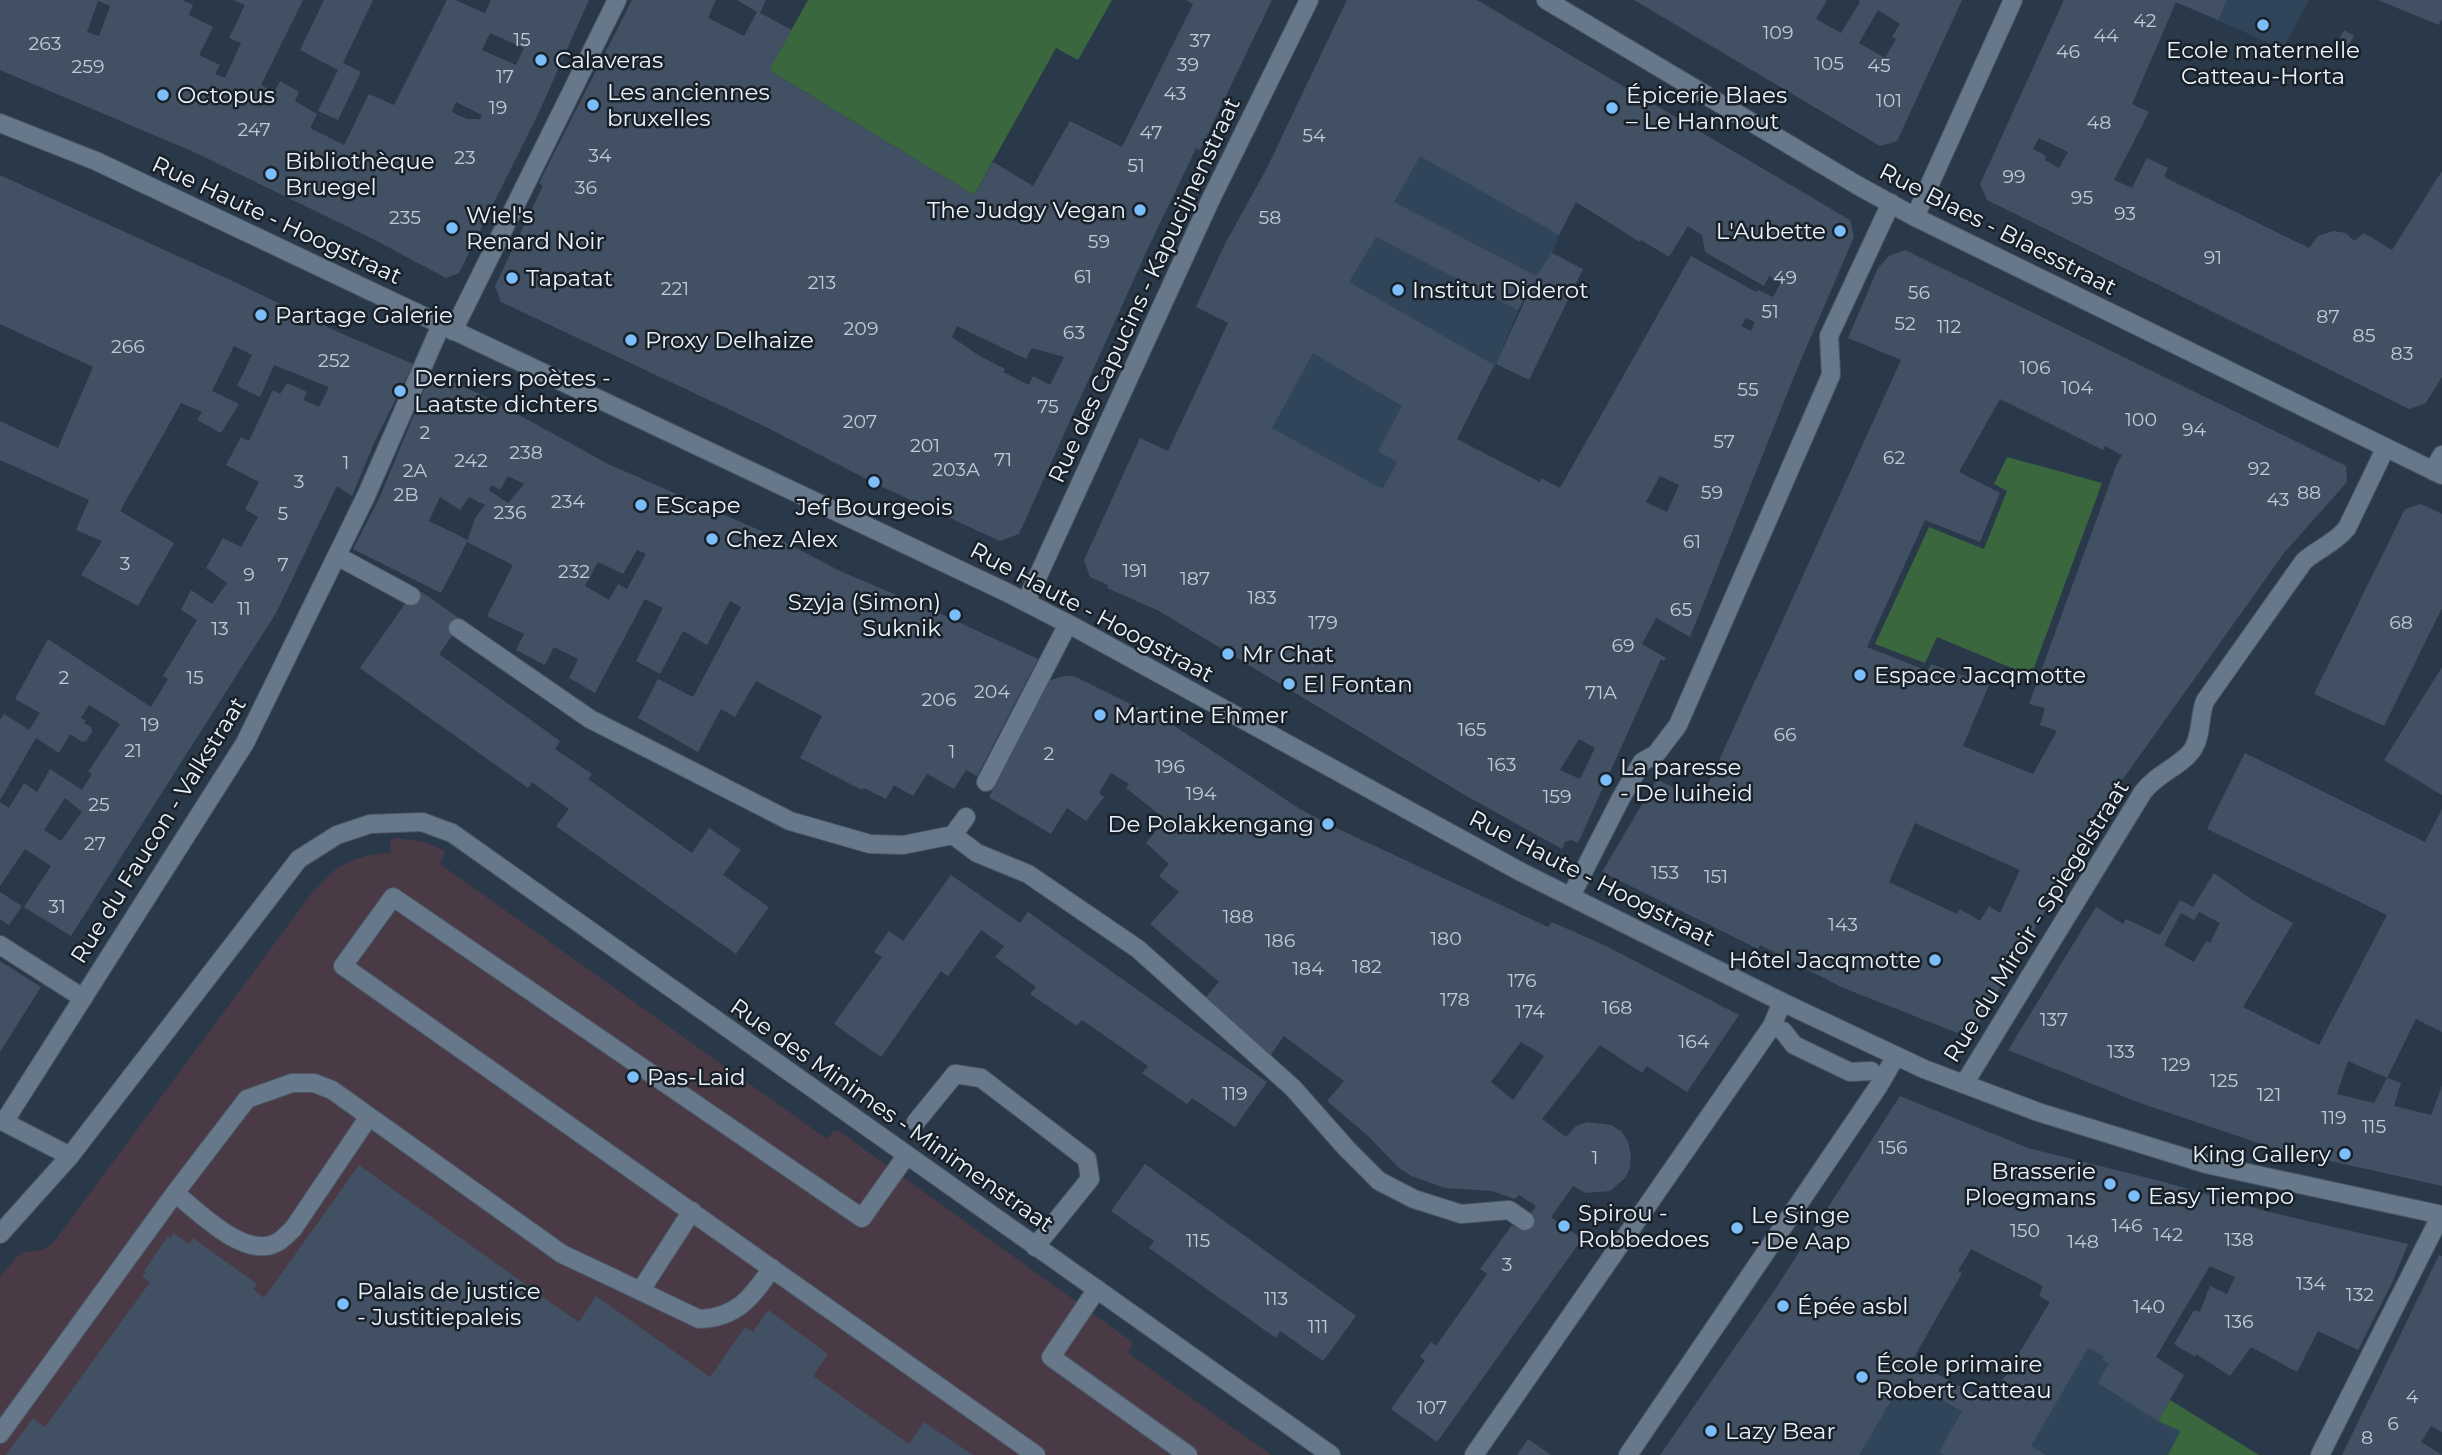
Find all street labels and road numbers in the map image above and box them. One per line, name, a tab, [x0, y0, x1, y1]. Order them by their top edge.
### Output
street label: Rue des Capucins - Kapucijnenstraat	[1042, 93, 1246, 487]
street label: Rue Haute - Hoogstraat	[148, 150, 406, 290]
street label: Rue Blaes - Blaesstraat	[1875, 157, 2121, 301]
street label: Rue Haute - Hoogstraat	[965, 536, 1219, 688]
street label: Rue du Faucon - Valkstraat	[64, 692, 252, 968]
street label: Rue du Miroir - Spiegelstraat	[1937, 775, 2135, 1067]
street label: Rue Haute - Hoogstraat	[1464, 804, 1720, 952]
street label: Rue des Minimes - Minimenstraat	[725, 992, 1059, 1238]

